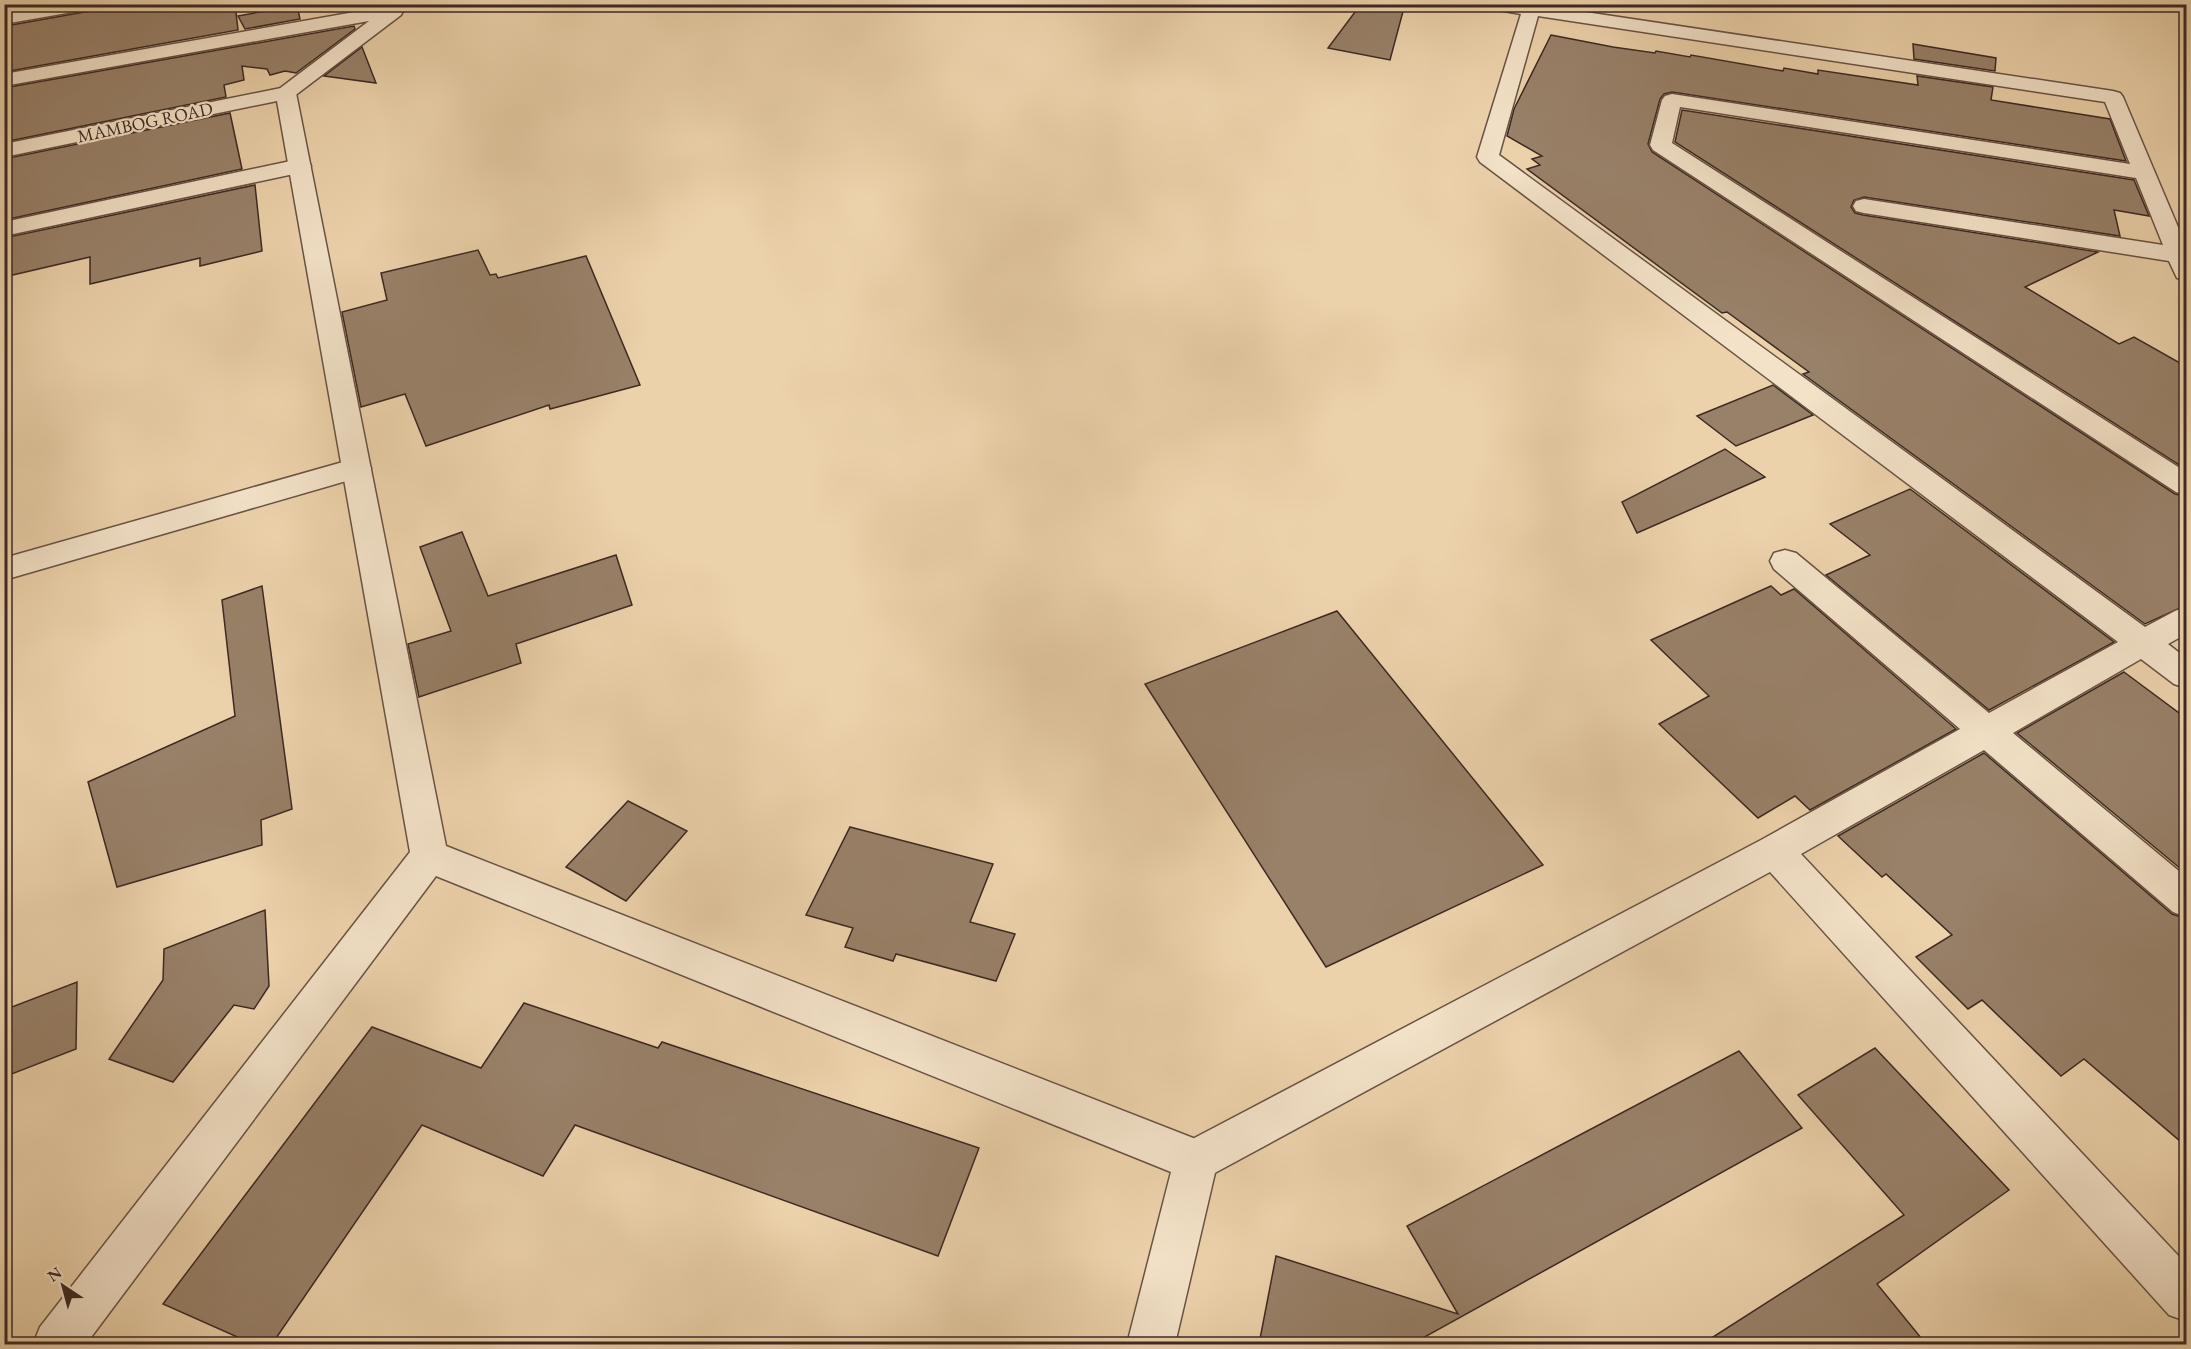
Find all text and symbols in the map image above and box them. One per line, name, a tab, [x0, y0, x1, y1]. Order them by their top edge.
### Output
street label: MAMBOG ROAD	[75, 96, 215, 148]
north arrow	[33, 1256, 93, 1316]
text: N	[43, 1262, 66, 1287]

